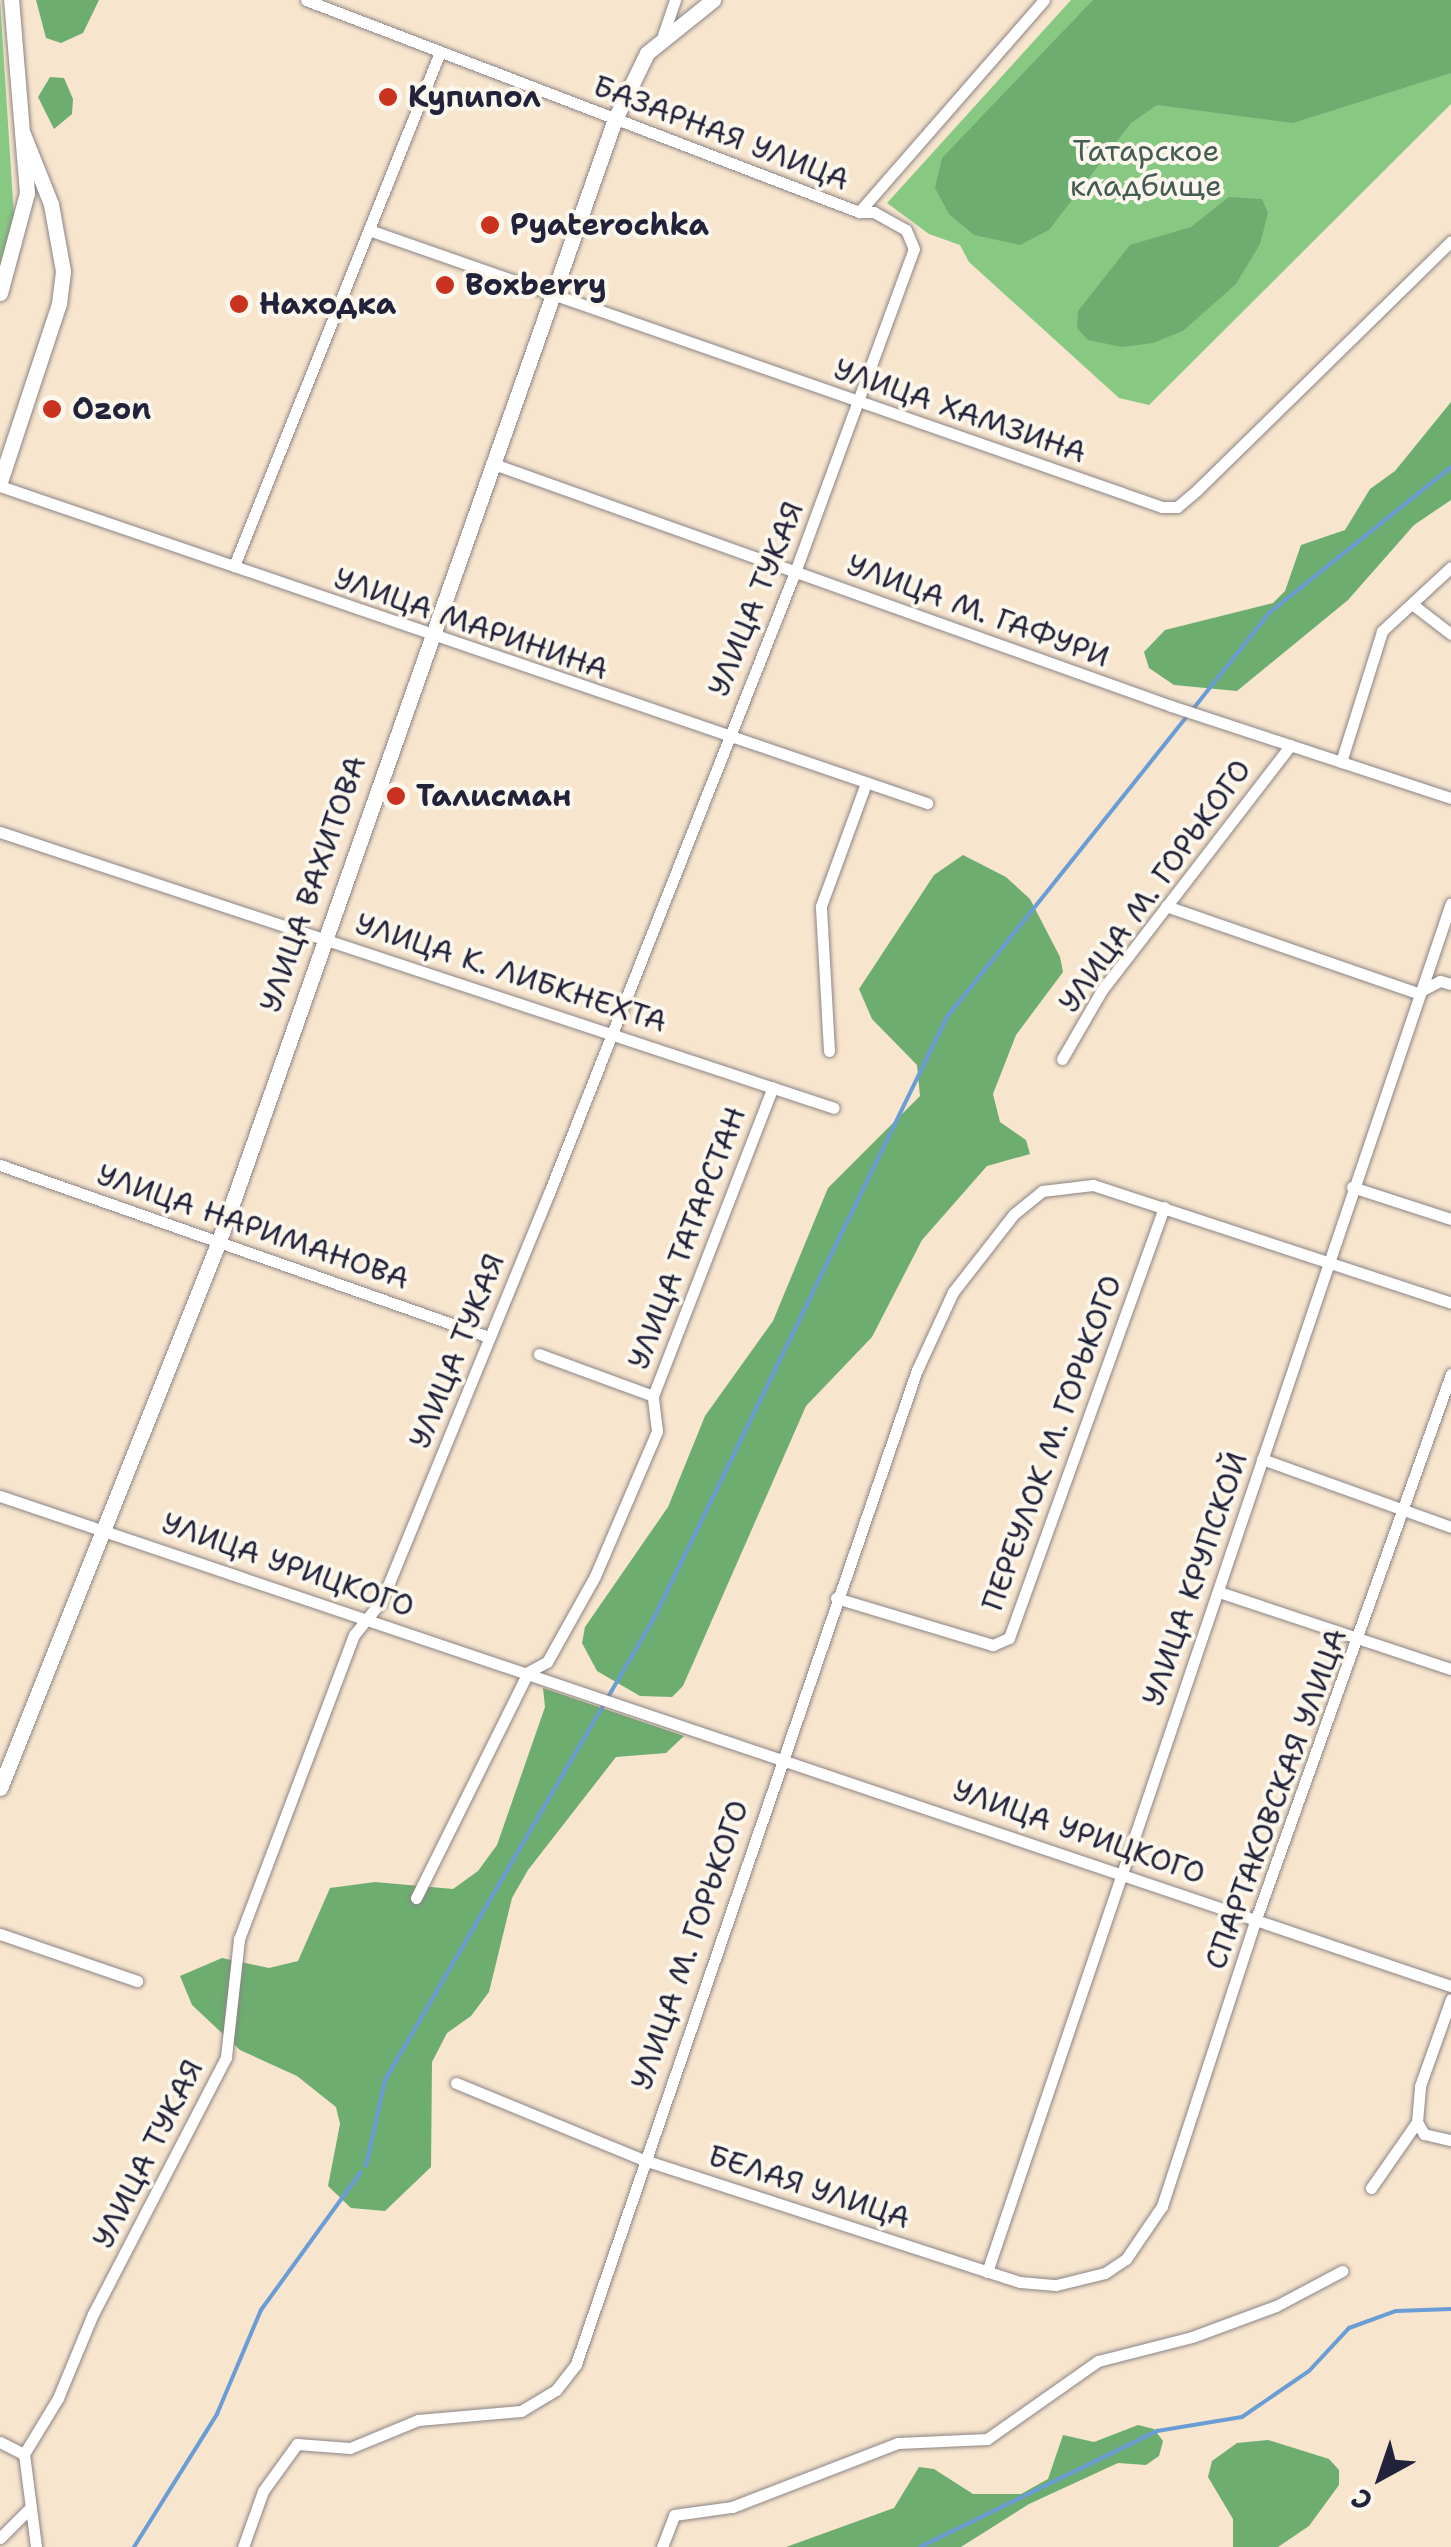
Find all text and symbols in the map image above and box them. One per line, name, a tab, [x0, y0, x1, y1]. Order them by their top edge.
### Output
street label: БАЗАРНАЯ УЛИЦА	[588, 68, 854, 198]
place label: Купипол	[408, 79, 541, 115]
marker: Купипол	[377, 86, 399, 108]
park label: Татарское кладбище	[1070, 133, 1222, 204]
place label: Pyaterochka	[510, 207, 709, 243]
marker: Pyaterochka	[479, 214, 501, 236]
place label: Boxberry	[465, 267, 607, 303]
marker: Boxberry	[434, 274, 456, 296]
place label: Находка	[259, 286, 396, 322]
marker: Находка	[228, 293, 250, 315]
street label: УЛИЦА ХАМЗИНА	[829, 351, 1091, 471]
place label: Ozon	[72, 391, 151, 427]
marker: Ozon	[41, 398, 63, 420]
street label: УЛИЦА ТУКАЯ	[701, 496, 811, 702]
street label: УЛИЦА М. ГАФУРИ	[842, 547, 1114, 675]
street label: УЛИЦА МАРИНИНА	[329, 560, 613, 688]
street label: УЛИЦА ВАХИТОВА	[252, 751, 374, 1017]
street label: УЛИЦА М. ГОРЬКОГО	[1051, 752, 1259, 1020]
place label: Талисман	[416, 778, 571, 814]
marker: Талисман	[385, 785, 407, 807]
street label: УЛИЦА К. ЛИБКНЕХТА	[351, 906, 671, 1040]
street label: УЛИЦА ТАТАРСТАН	[620, 1102, 754, 1374]
street label: УЛИЦА НАРИМАНОВА	[92, 1157, 414, 1297]
street label: УЛИЦА ТУКАЯ	[402, 1248, 512, 1454]
street label: ПЕРЕУЛОК М. ГОРЬКОГО	[974, 1270, 1130, 1616]
street label: УЛИЦА КРУПСКОЙ	[1135, 1447, 1255, 1711]
street label: УЛИЦА УРИЦКОГО	[157, 1505, 419, 1625]
street label: СПАРТАКОВСКАЯ УЛИЦА	[1197, 1624, 1355, 1974]
street label: УЛИЦА УРИЦКОГО	[948, 1772, 1210, 1892]
street label: УЛИЦА М. ГОРЬКОГО	[623, 1795, 757, 2095]
street label: УЛИЦА ТУКАЯ	[85, 2054, 211, 2254]
street label: БЕЛАЯ УЛИЦА	[703, 2137, 915, 2237]
north arrow	[1331, 2427, 1431, 2527]
text: С	[1343, 2480, 1381, 2520]

